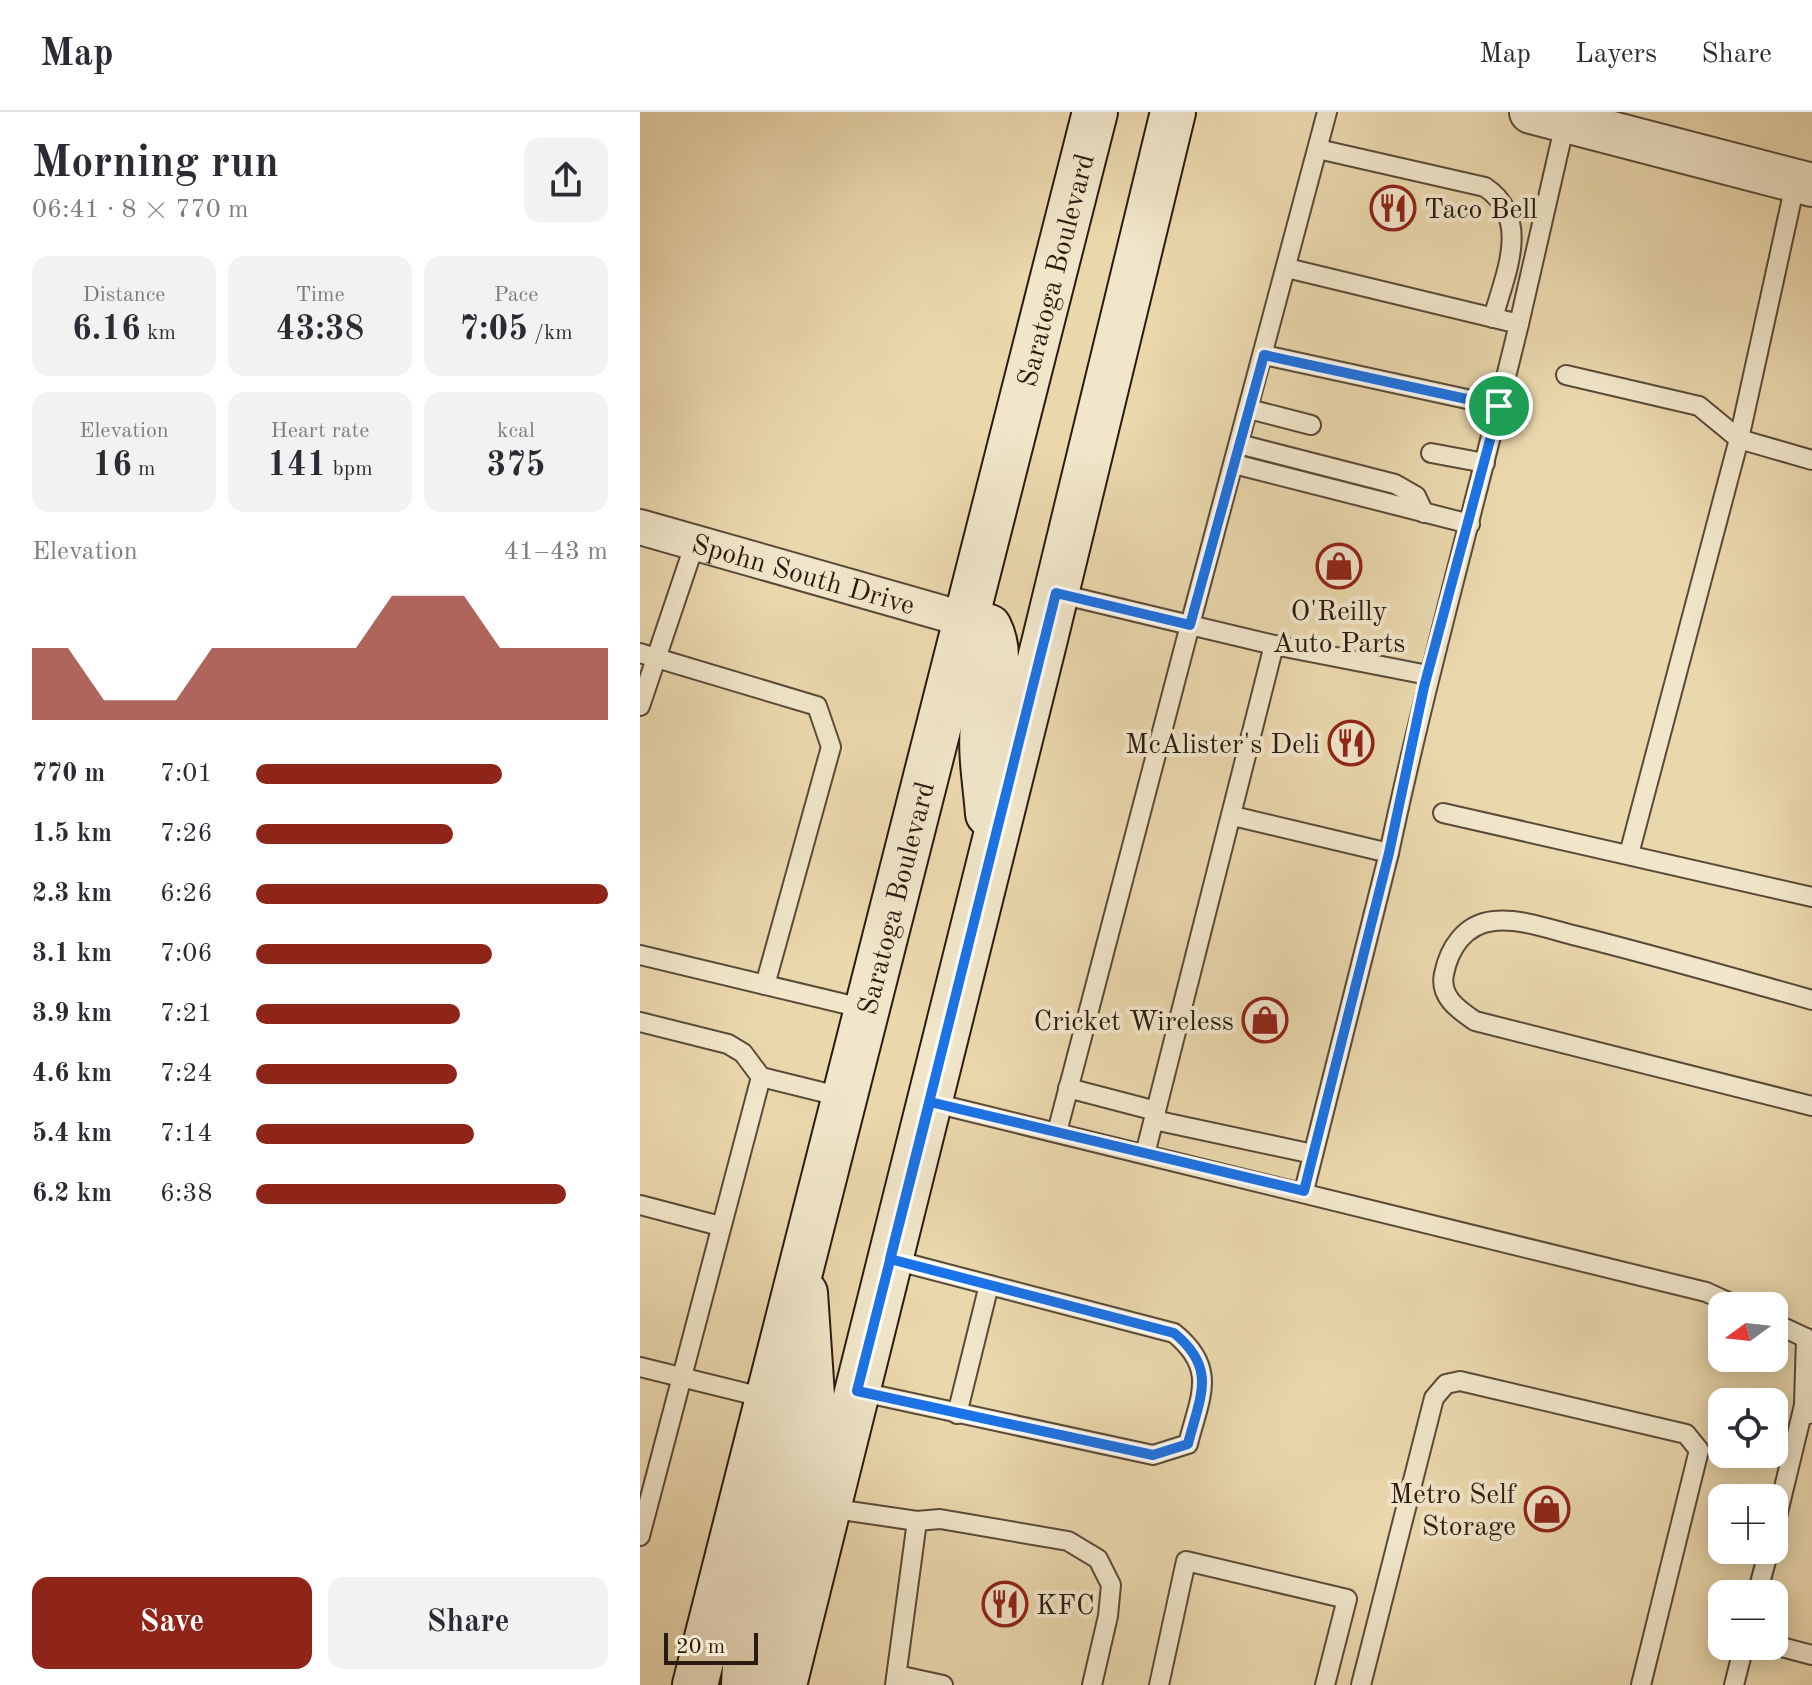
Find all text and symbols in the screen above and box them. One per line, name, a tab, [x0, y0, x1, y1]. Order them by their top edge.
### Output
text: Map	[40, 36, 114, 74]
text: Map	[1479, 41, 1531, 69]
text: Layers	[1575, 41, 1657, 69]
text: Share	[1701, 41, 1772, 69]
button: share	[524, 138, 608, 222]
text: Morning run	[32, 142, 279, 186]
street label: Saratoga Boulevard	[1015, 151, 1101, 390]
restaurant icon: Taco Bell	[1369, 184, 1417, 232]
text: 06:41 · 8 × 770 m	[32, 197, 249, 223]
place label: Taco Bell	[1424, 197, 1538, 225]
text: Distance	[83, 284, 165, 306]
text: Time	[295, 284, 345, 306]
text: Pace	[494, 284, 538, 306]
text: 6.16	[72, 313, 141, 347]
text: 43:38	[276, 313, 364, 347]
text: 7:05	[459, 313, 528, 347]
text: km	[141, 322, 176, 344]
text: /km	[528, 322, 573, 344]
pin	[1465, 372, 1533, 440]
icon: arrive	[1477, 384, 1521, 428]
text: Elevation	[79, 420, 169, 442]
text: Heart rate	[271, 420, 369, 442]
text: kcal	[497, 420, 535, 442]
text: 16	[92, 449, 132, 483]
text: 141	[267, 449, 326, 483]
text: 375	[486, 449, 546, 483]
text: m	[132, 458, 156, 480]
text: bpm	[326, 458, 373, 480]
street label: Spohn South Drive	[688, 531, 917, 621]
text: Elevation	[32, 539, 138, 565]
text: 41–43 m	[504, 539, 608, 565]
shop icon: O'Reilly Auto Parts	[1315, 542, 1363, 590]
place label: O'Reilly Auto Parts	[1273, 599, 1405, 659]
restaurant icon: McAlister's Deli	[1327, 719, 1375, 767]
place label: McAlister's Deli	[1125, 732, 1320, 760]
text: 770 m	[32, 761, 105, 787]
text: 7:01	[160, 761, 213, 787]
street label: Saratoga Boulevard	[855, 779, 941, 1018]
text: 1.5 km	[32, 821, 112, 847]
text: 7:26	[160, 821, 213, 847]
text: 2.3 km	[32, 881, 112, 907]
text: 6:26	[160, 881, 213, 907]
text: 3.1 km	[32, 941, 112, 967]
text: 7:06	[160, 941, 213, 967]
shop icon: Cricket Wireless	[1241, 996, 1289, 1044]
text: 3.9 km	[32, 1001, 112, 1027]
text: 7:21	[160, 1001, 213, 1027]
place label: Cricket Wireless	[1034, 1009, 1234, 1037]
text: 4.6 km	[32, 1061, 112, 1087]
text: 7:24	[160, 1061, 213, 1087]
text: 5.4 km	[32, 1121, 112, 1147]
text: 7:14	[160, 1121, 213, 1147]
text: 6.2 km	[32, 1181, 112, 1207]
text: 6:38	[160, 1181, 213, 1207]
north arrow	[1708, 1292, 1788, 1372]
map controls	[1708, 1292, 1788, 1660]
button: locate	[1708, 1388, 1788, 1468]
place label: Metro Self Storage	[1390, 1482, 1518, 1542]
button: +	[1708, 1484, 1788, 1564]
shop icon: Metro Self Storage	[1523, 1485, 1571, 1533]
button: Save	[32, 1577, 312, 1669]
button: Share	[328, 1577, 608, 1669]
restaurant icon: KFC	[981, 1580, 1029, 1628]
button: −	[1708, 1580, 1788, 1660]
place label: KFC	[1036, 1593, 1095, 1621]
scale bar	[664, 1629, 758, 1665]
text: 20 m	[676, 1636, 725, 1658]

